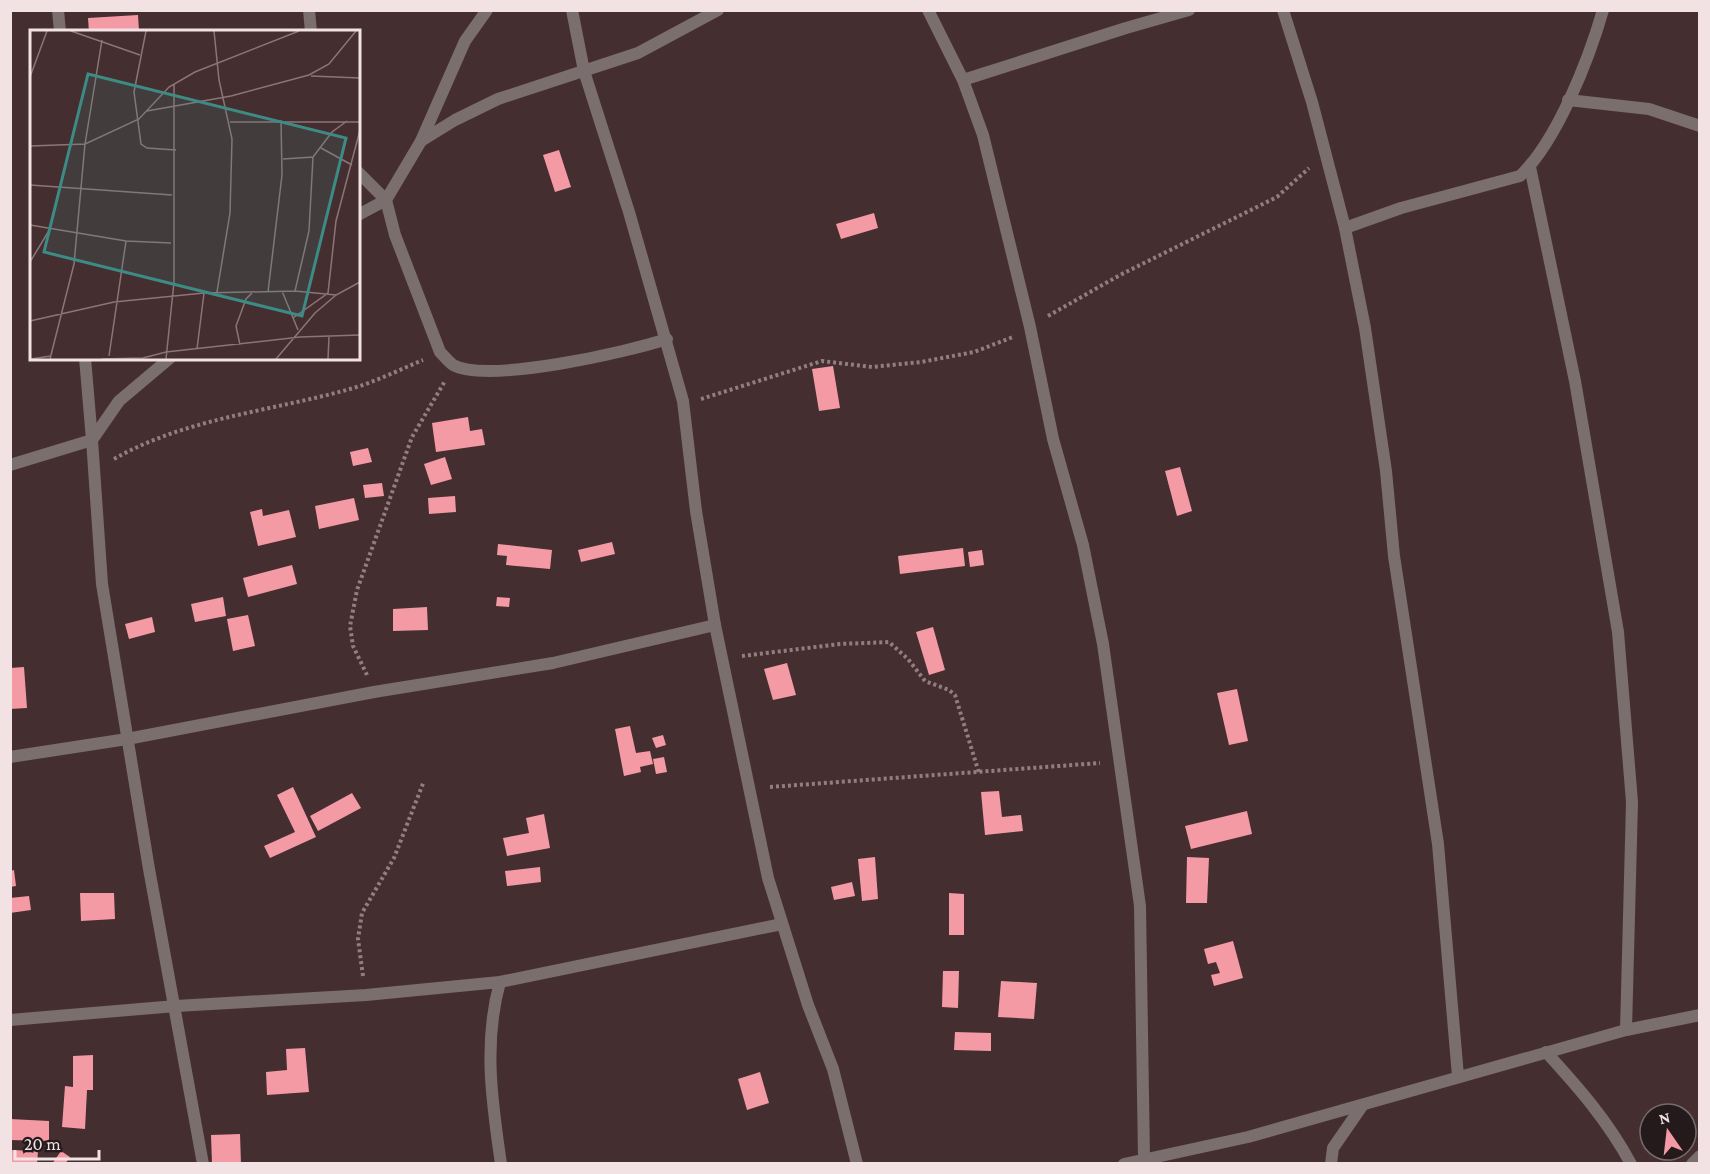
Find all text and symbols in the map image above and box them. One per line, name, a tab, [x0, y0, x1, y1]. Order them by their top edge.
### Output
inset map	[30, 30, 360, 360]
north arrow	[1638, 1102, 1698, 1162]
text: N	[1657, 1108, 1672, 1127]
scale bar	[15, 1123, 99, 1161]
text: 20 m	[24, 1134, 61, 1154]

